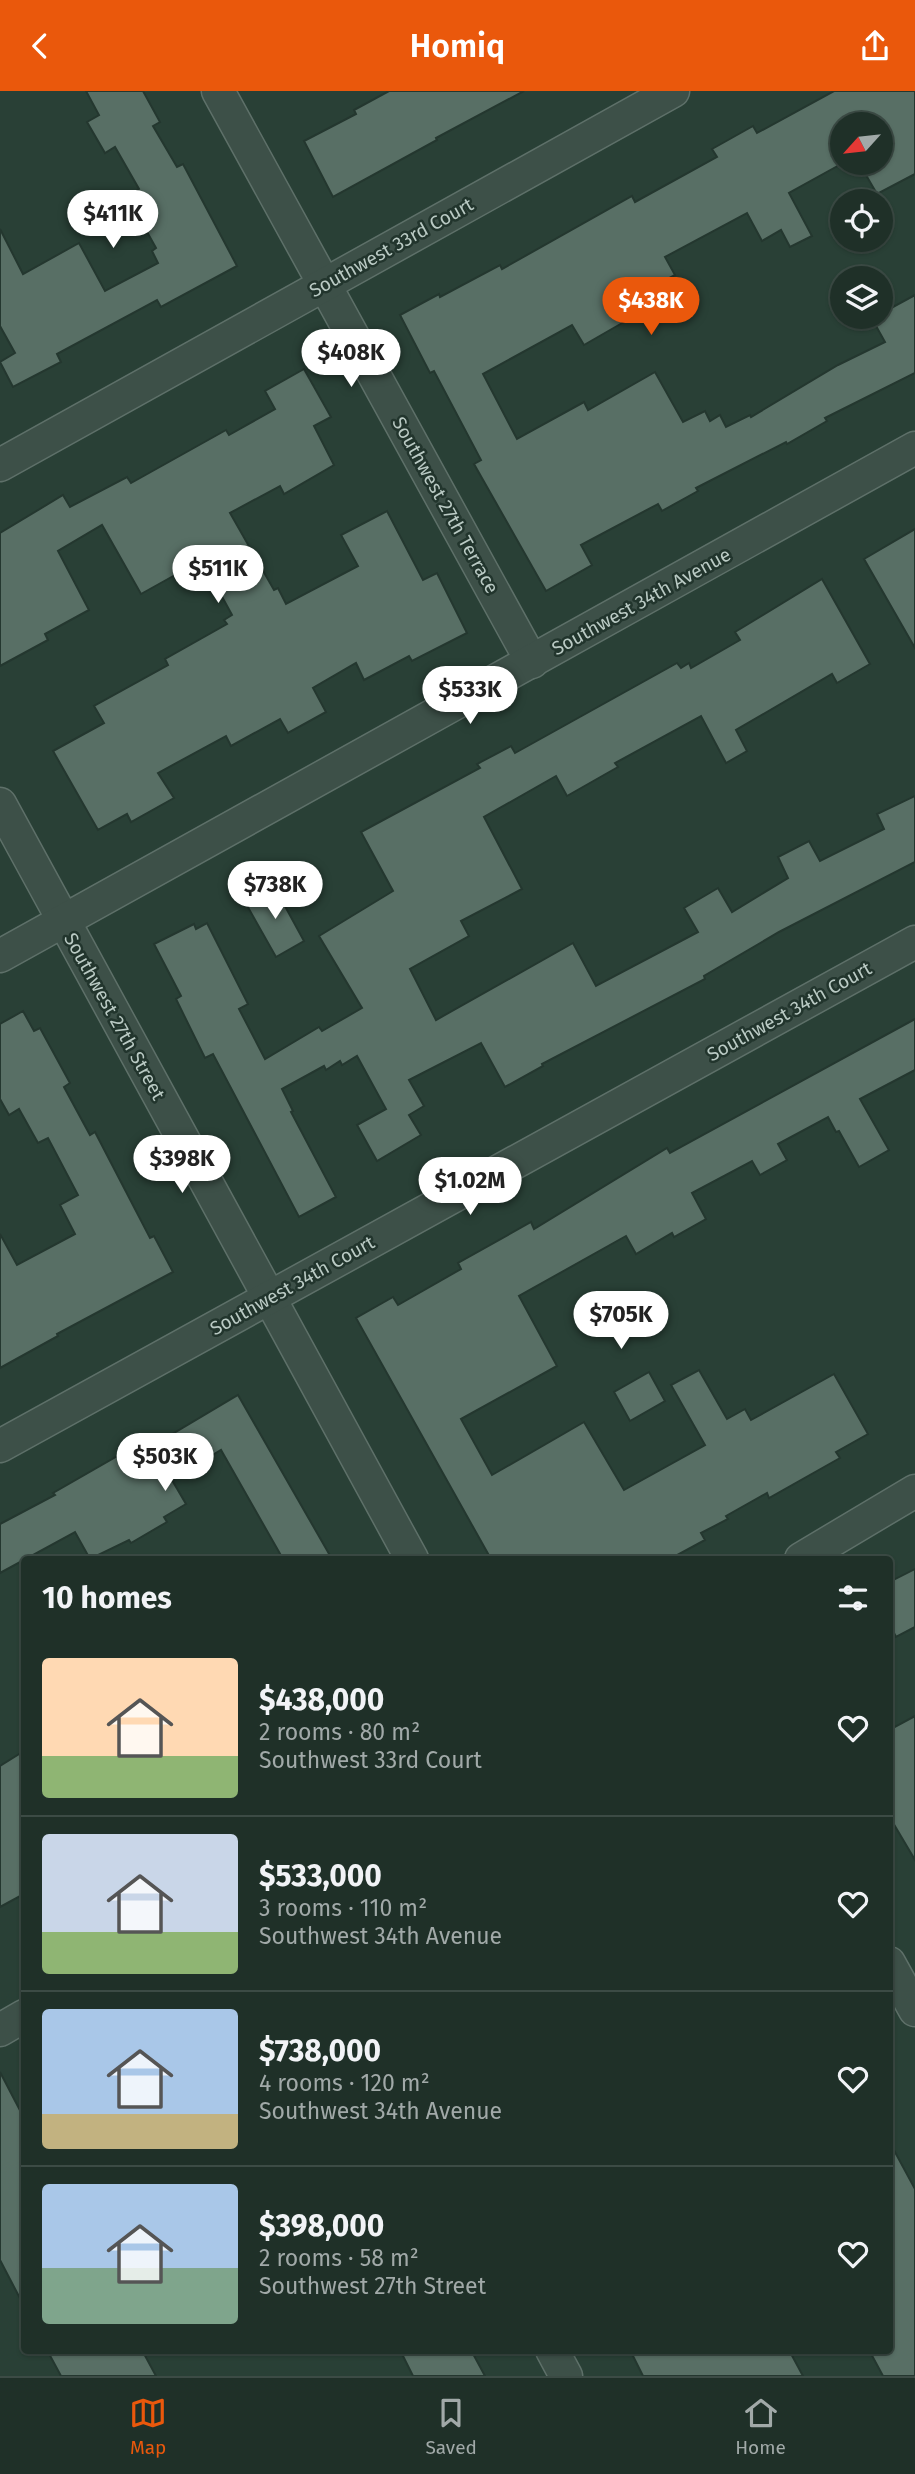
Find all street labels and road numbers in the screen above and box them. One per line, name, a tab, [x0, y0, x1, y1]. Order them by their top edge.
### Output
street label: Southwest 33rd Court	[305, 193, 477, 302]
street label: Southwest 27th Terrace	[387, 413, 504, 598]
street label: Southwest 34th Avenue	[548, 543, 735, 660]
street label: Southwest 27th Street	[59, 929, 170, 1104]
street label: Southwest 34th Court	[703, 957, 876, 1066]
street label: Southwest 34th Court	[206, 1231, 379, 1340]

